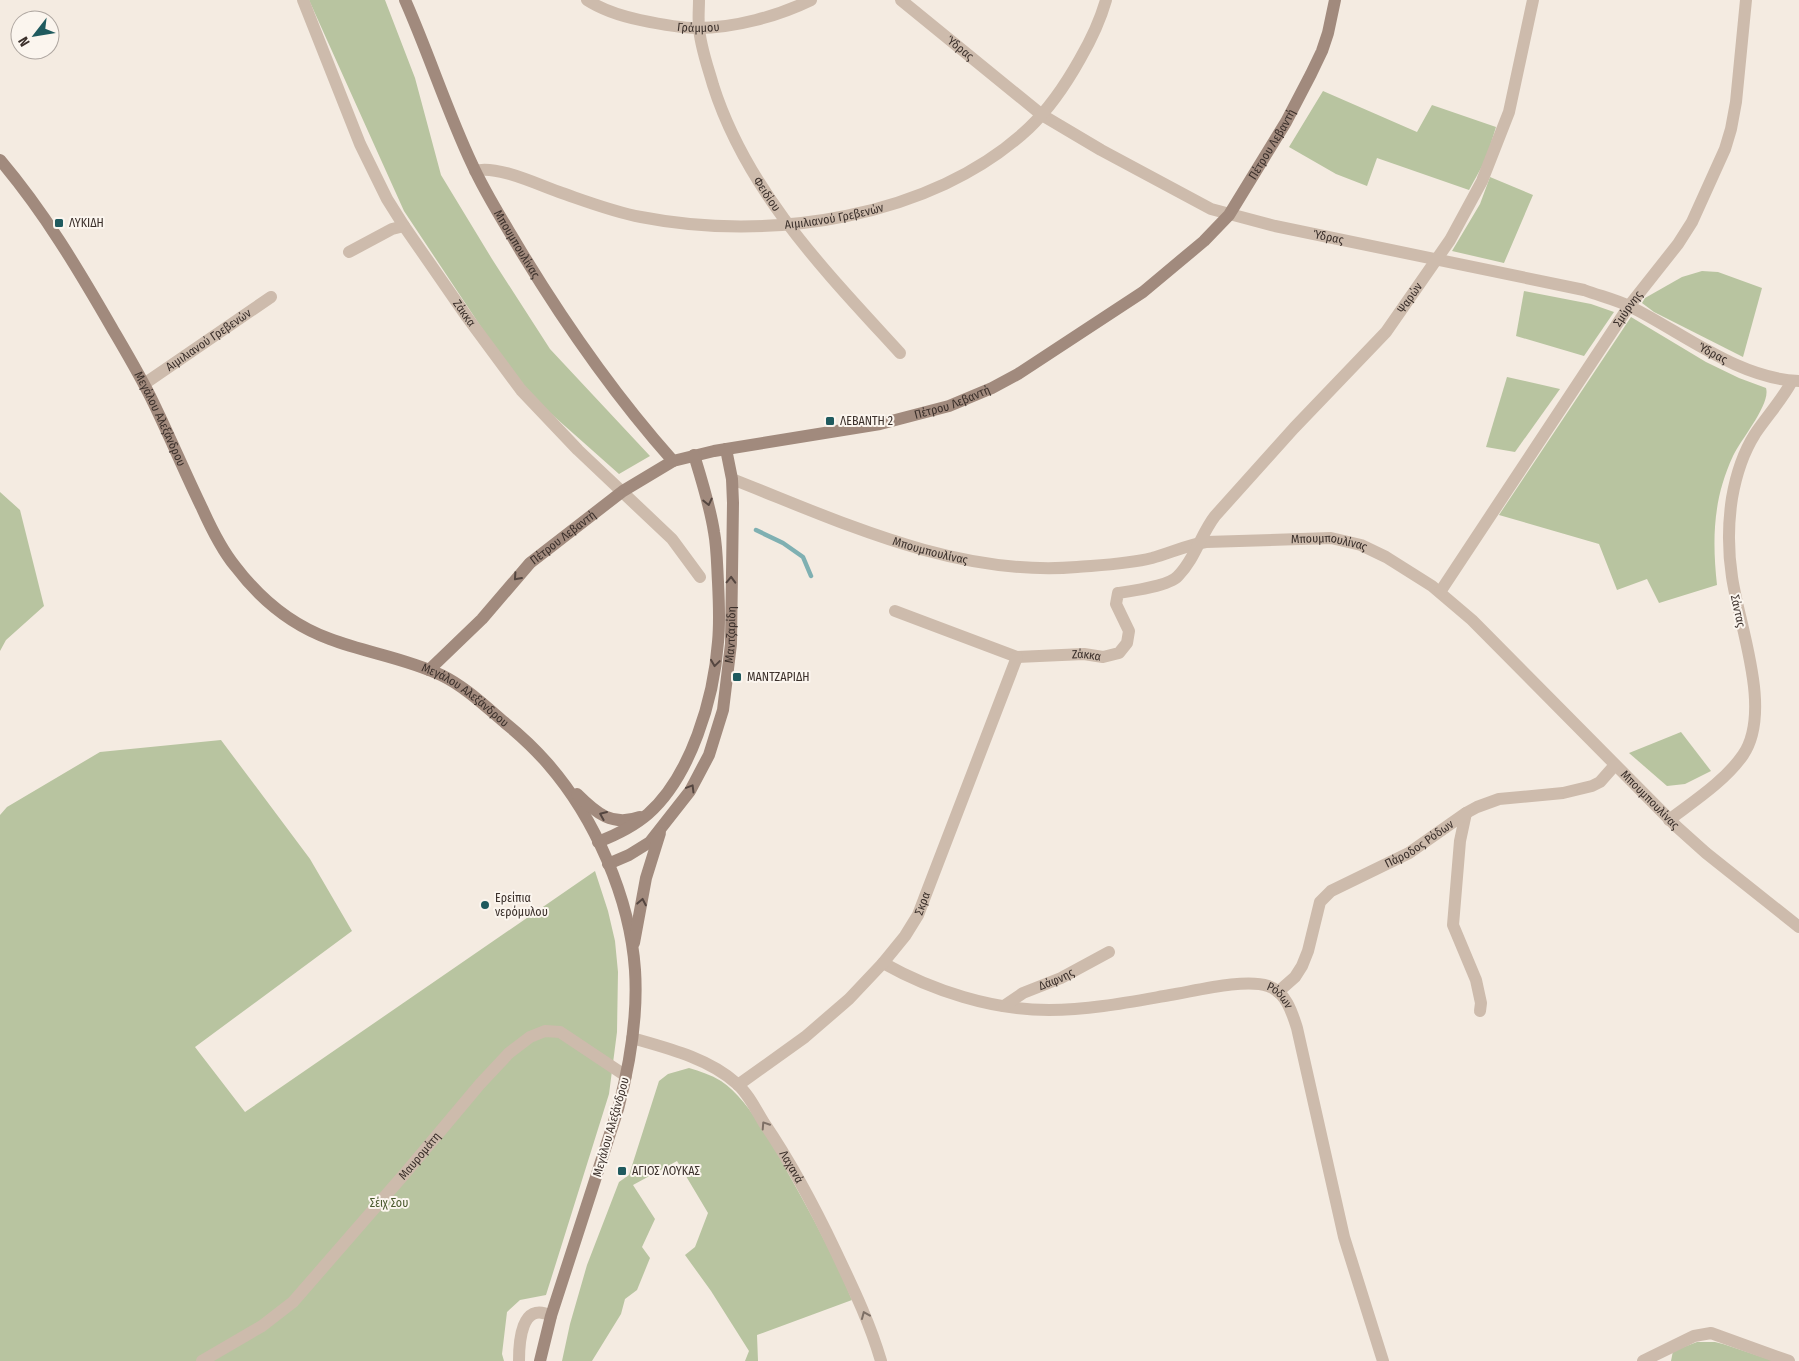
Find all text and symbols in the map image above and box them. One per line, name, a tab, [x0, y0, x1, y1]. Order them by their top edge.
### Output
north arrow	[10, 10, 60, 60]
street label: Γράμμου	[676, 20, 720, 35]
text: N	[15, 33, 34, 49]
street label: Ύδρας	[943, 33, 976, 63]
street label: Πέτρου Λεβαντή	[1246, 107, 1298, 182]
street label: Φειδίου	[750, 174, 783, 214]
street label: Αιμιλιανού Γρεβενών	[784, 200, 886, 232]
street label: Μπουμπουλίνας	[491, 207, 543, 281]
place label: ΛΥΚΙΔΗ	[69, 216, 104, 230]
marker: ΛΥΚΙΔΗ	[53, 217, 65, 229]
street label: Ύδρας	[1312, 227, 1345, 247]
street label: Ψαρών	[1394, 279, 1426, 316]
street label: Σμύρνης	[1610, 288, 1645, 329]
street label: Ζάκκα	[450, 297, 479, 329]
street label: Αιμιλιανού Γρεβενών	[163, 305, 254, 374]
street label: Ύδρας	[1695, 340, 1730, 367]
street label: Μεγάλου Αλεξάνδρου	[131, 369, 189, 468]
street label: Πέτρου Λεβαντή	[913, 383, 992, 422]
place label: ΛΕΒΑΝΤΗ 2	[840, 414, 893, 428]
marker: ΛΕΒΑΝΤΗ 2	[824, 415, 836, 427]
one-way arrow	[702, 498, 713, 507]
street label: Πέτρου Λεβαντή	[527, 508, 599, 567]
street label: Μπουμπουλίνας	[1291, 531, 1370, 554]
street label: Μπουμπουλίνας	[891, 534, 969, 567]
one-way arrow	[514, 572, 523, 581]
one-way arrow	[726, 576, 736, 584]
street label: Σάντας	[1728, 593, 1748, 629]
street label: Μαντζαρίδη	[722, 606, 739, 664]
street label: Ζάκκα	[1071, 647, 1102, 664]
one-way arrow	[710, 660, 721, 668]
street label: Μεγάλου Αλεξάνδρου	[420, 661, 512, 730]
place label: ΜΑΝΤΖΑΡΙΔΗ	[747, 670, 810, 684]
marker: ΜΑΝΤΖΑΡΙΔΗ	[731, 671, 743, 683]
street label: Μπουμπουλίνας	[1618, 767, 1682, 832]
one-way arrow	[685, 784, 695, 793]
one-way arrow	[599, 810, 608, 821]
street label: Πάροδος Ρόδων	[1382, 817, 1457, 871]
street label: Σκρα	[912, 890, 933, 917]
place label: Ερείπια νερόμυλου	[494, 891, 548, 919]
one-way arrow	[636, 898, 647, 907]
marker: Ερείπια νερόμυλου	[479, 899, 491, 911]
street label: Δάφνης	[1037, 965, 1076, 993]
street label: Ρόδων	[1265, 979, 1296, 1011]
street label: Μεγάλου Αλεξάνδρου	[590, 1075, 632, 1179]
one-way arrow	[762, 1121, 772, 1130]
street label: Μαυρομάτη	[396, 1129, 444, 1182]
street label: Λαχανά	[776, 1148, 806, 1186]
place label: ΑΓΙΟΣ ΛΟΥΚΑΣ	[632, 1164, 700, 1178]
marker: ΑΓΙΟΣ ΛΟΥΚΑΣ	[616, 1165, 628, 1177]
park label: Σέιχ Σου	[370, 1196, 408, 1210]
one-way arrow	[861, 1311, 871, 1320]

